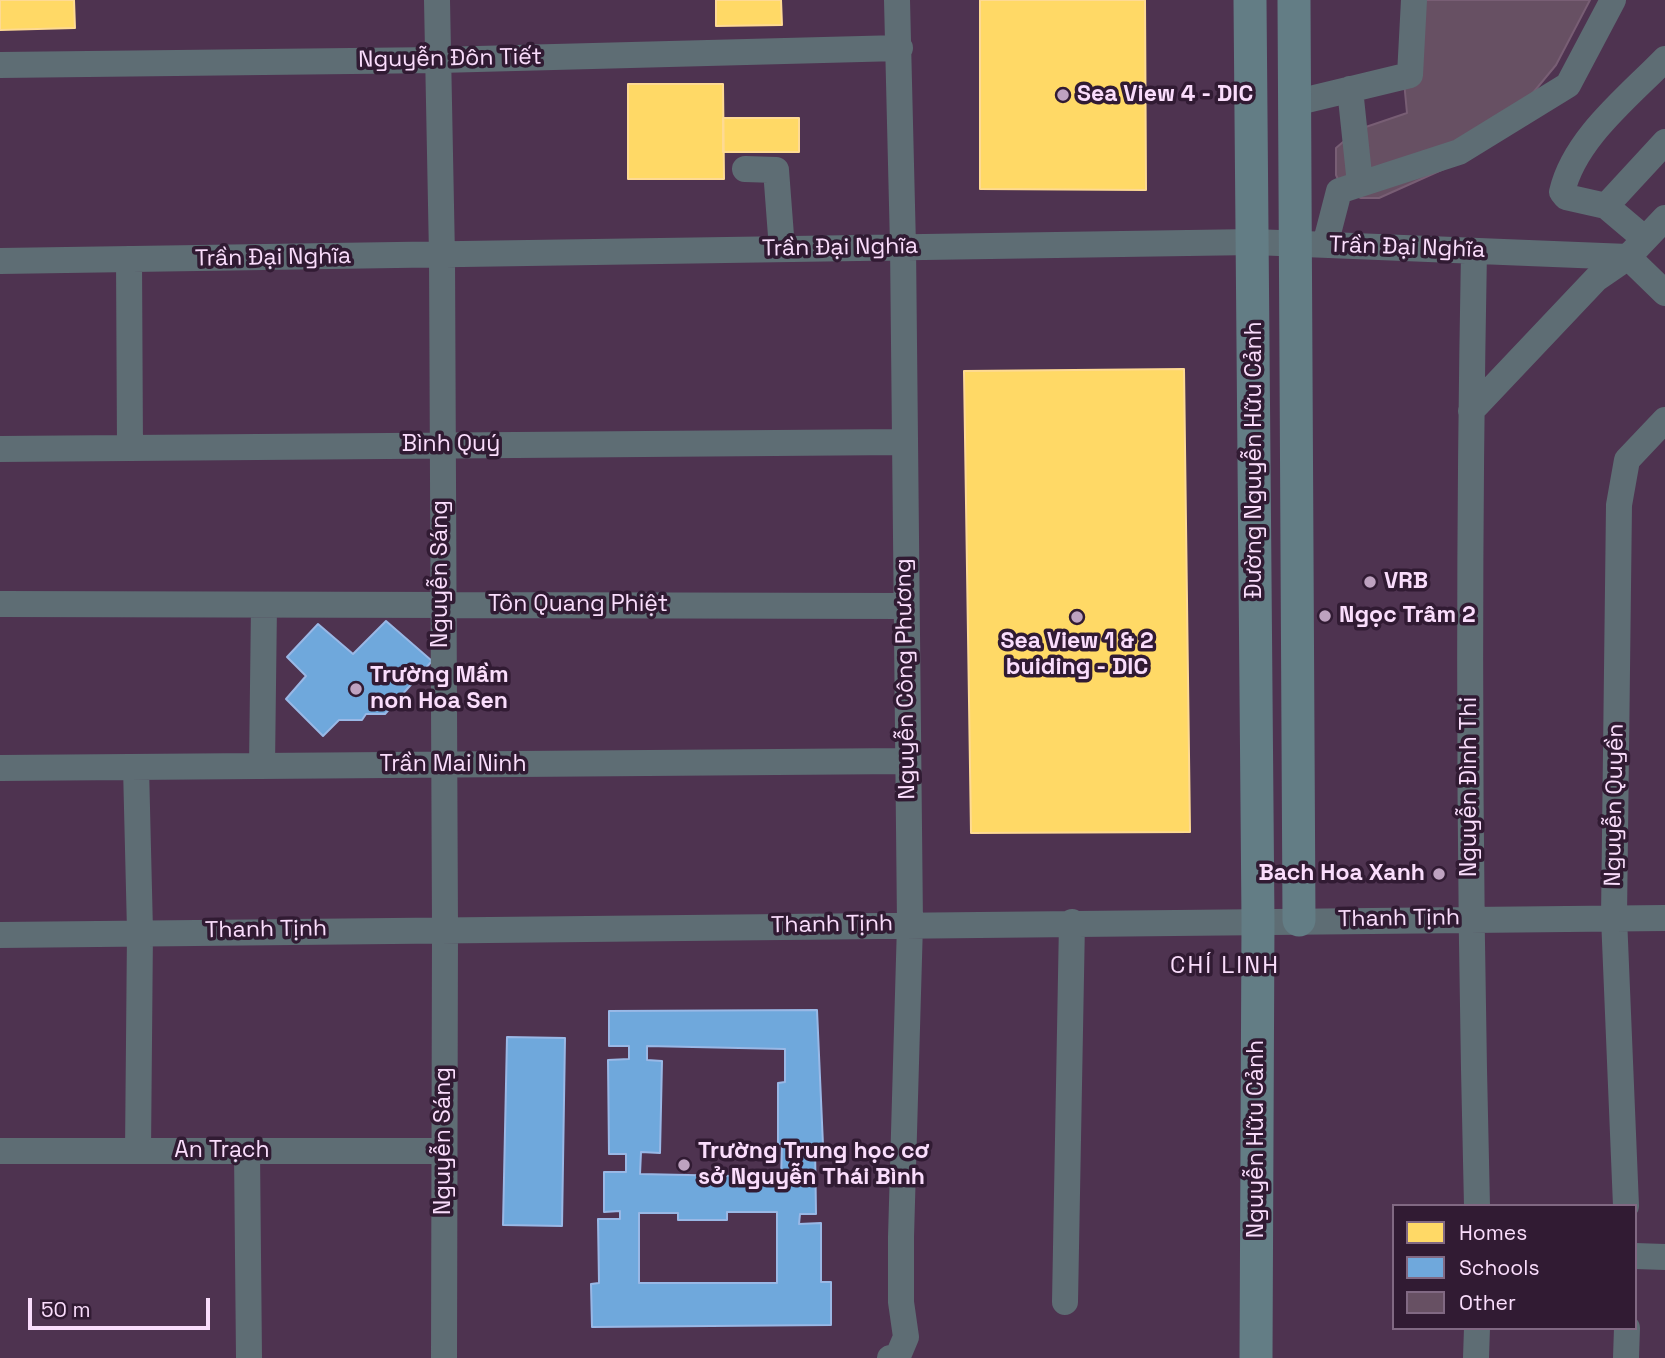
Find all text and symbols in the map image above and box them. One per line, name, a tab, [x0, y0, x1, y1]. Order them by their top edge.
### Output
street label: Nguyễn Đôn Tiết	[358, 44, 542, 74]
place label: Sea View 4 - DIC	[1077, 81, 1253, 109]
marker: Sea View 4 - DIC	[1055, 87, 1071, 103]
street label: Trần Đại Nghĩa	[1328, 231, 1486, 265]
street label: Trần Đại Nghĩa	[762, 233, 918, 263]
street label: Trần Đại Nghĩa	[195, 243, 351, 273]
street label: Đường Nguyễn Hữu Cảnh	[1241, 321, 1269, 599]
street label: Bình Quý	[402, 431, 500, 459]
street label: Nguyễn Sáng	[427, 500, 455, 648]
street label: Nguyễn Công Phương	[890, 558, 922, 800]
place label: VRB	[1384, 568, 1428, 596]
marker: VRB	[1362, 574, 1378, 590]
street label: Tôn Quang Phiệt	[488, 591, 668, 619]
place label: Ngọc Trâm 2	[1339, 602, 1476, 630]
marker: Ngọc Trâm 2	[1317, 608, 1333, 624]
marker: Sea View 1 & 2 buiding - DIC	[1069, 609, 1085, 625]
place label: Sea View 1 & 2 buiding - DIC	[1000, 628, 1154, 682]
place label: Trường Mầm non Hoa Sen	[370, 662, 509, 716]
marker: Trường Mầm non Hoa Sen	[348, 681, 364, 697]
street label: Nguyễn Đình Thi	[1456, 697, 1484, 877]
street label: Nguyễn Quyền	[1600, 723, 1630, 887]
street label: Trần Mai Ninh	[379, 751, 527, 779]
place label: Bach Hoa Xanh	[1259, 860, 1425, 888]
marker: Bach Hoa Xanh	[1431, 866, 1447, 882]
street label: Thanh Tịnh	[1338, 904, 1460, 934]
street label: Thanh Tịnh	[771, 910, 893, 940]
street label: Thanh Tịnh	[205, 915, 327, 945]
district label: CHÍ LINH	[1171, 952, 1279, 980]
street label: Nguyễn Hữu Cảnh	[1243, 1040, 1271, 1238]
street label: Nguyễn Sáng	[430, 1067, 458, 1215]
street label: An Trạch	[174, 1137, 270, 1165]
place label: Trường Trung học cơ sở Nguyễn Thái Bình	[698, 1138, 929, 1192]
marker: Trường Trung học cơ sở Nguyễn Thái Bình	[676, 1157, 692, 1173]
legend	[1392, 1204, 1637, 1330]
text: Homes	[1459, 1219, 1527, 1246]
text: Schools	[1459, 1254, 1539, 1281]
scale bar	[32, 1284, 214, 1328]
text: Other	[1459, 1289, 1516, 1316]
text: 50 m	[41, 1296, 91, 1323]

